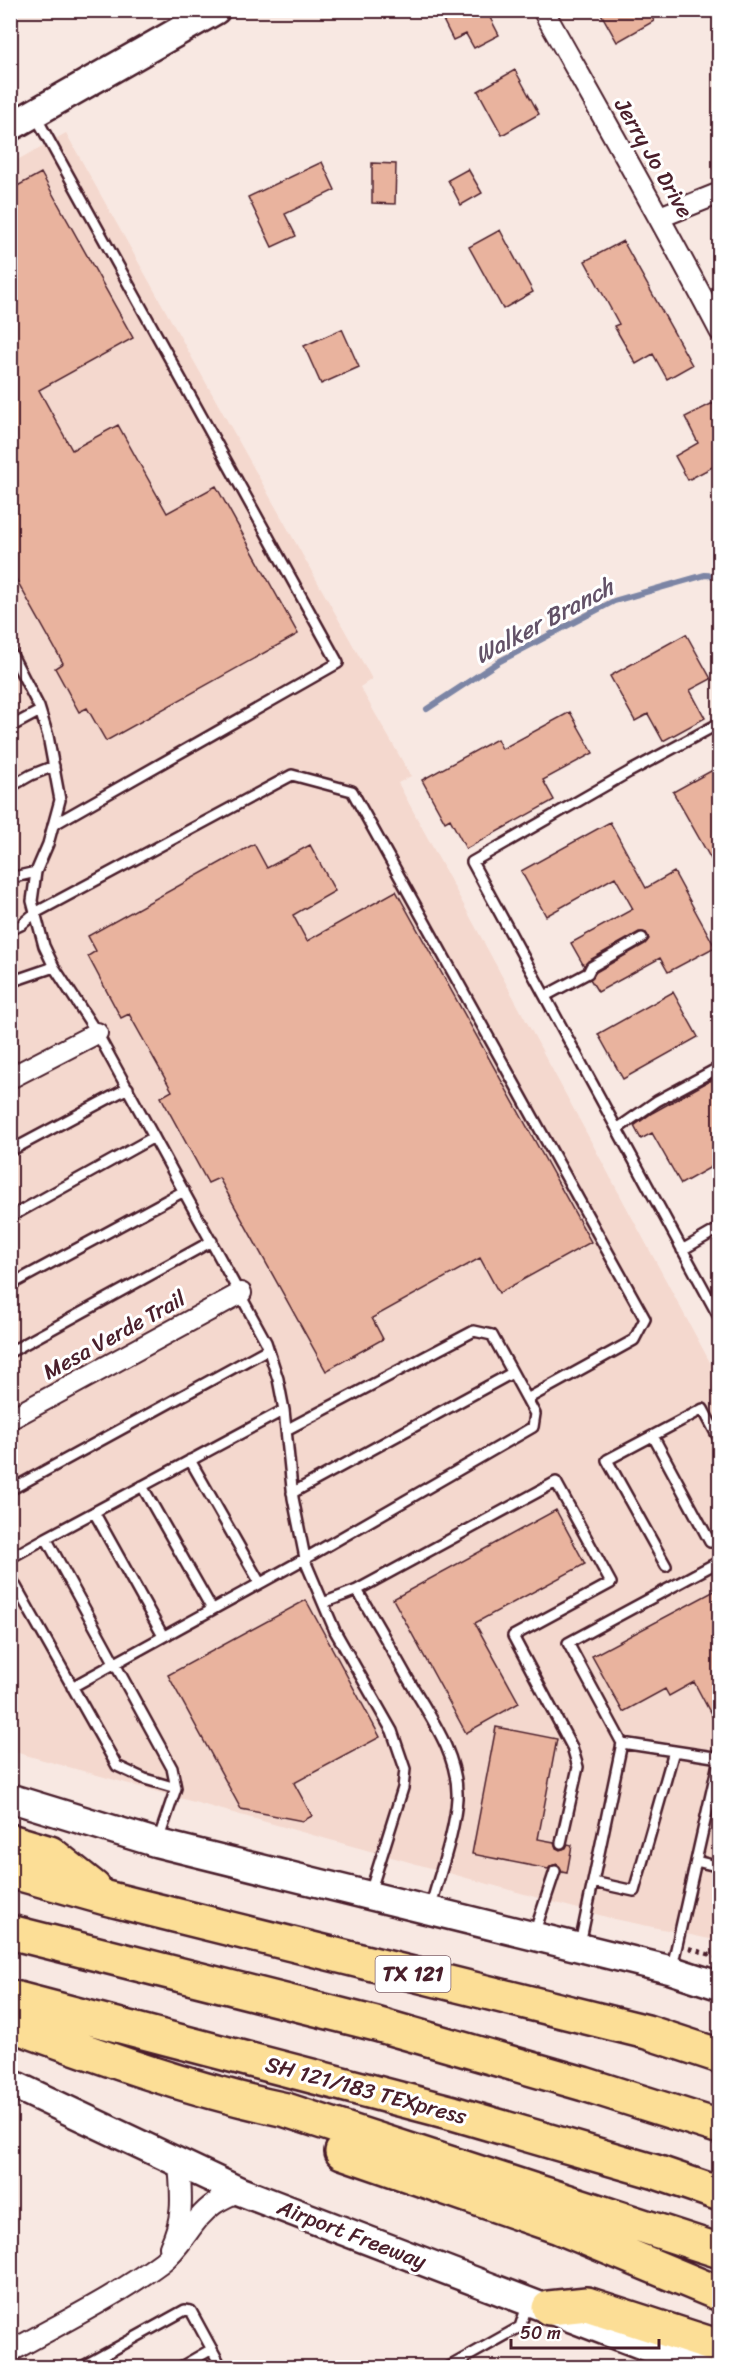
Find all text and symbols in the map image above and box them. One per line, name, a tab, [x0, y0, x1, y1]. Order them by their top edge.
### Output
street label: Jerry Jo Drive	[603, 90, 704, 226]
water label: Walker Branch	[467, 565, 624, 675]
street label: Mesa Verde Trail	[35, 1279, 194, 1391]
road number: TX 121	[376, 1956, 450, 1992]
street label: SH 121/183 TEXpress	[261, 2044, 472, 2136]
street label: Airport Freeway	[271, 2187, 433, 2281]
scale bar	[511, 2312, 660, 2350]
text: 50 m	[520, 2317, 561, 2349]

